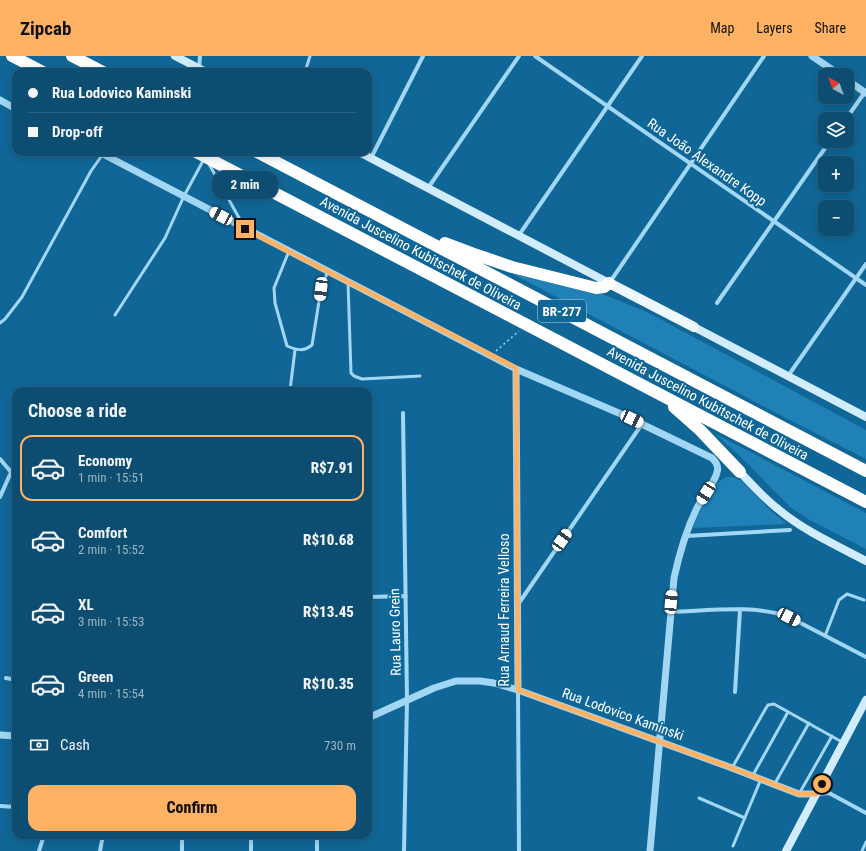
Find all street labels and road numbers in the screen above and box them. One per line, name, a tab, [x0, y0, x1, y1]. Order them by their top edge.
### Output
street label: Rua João Alexandre Kopp	[644, 115, 770, 209]
street label: Avenida Juscelino Kubitschek de Oliveira	[318, 193, 524, 313]
road number: BR-277	[538, 300, 586, 322]
street label: Avenida Juscelino Kubitschek de Oliveira	[605, 343, 811, 463]
street label: Rua Arnaud Ferreira Velloso	[496, 533, 512, 687]
street label: Rua Lauro Grein	[386, 588, 404, 676]
street label: Rua Lodovico Kaminski	[560, 685, 686, 743]

